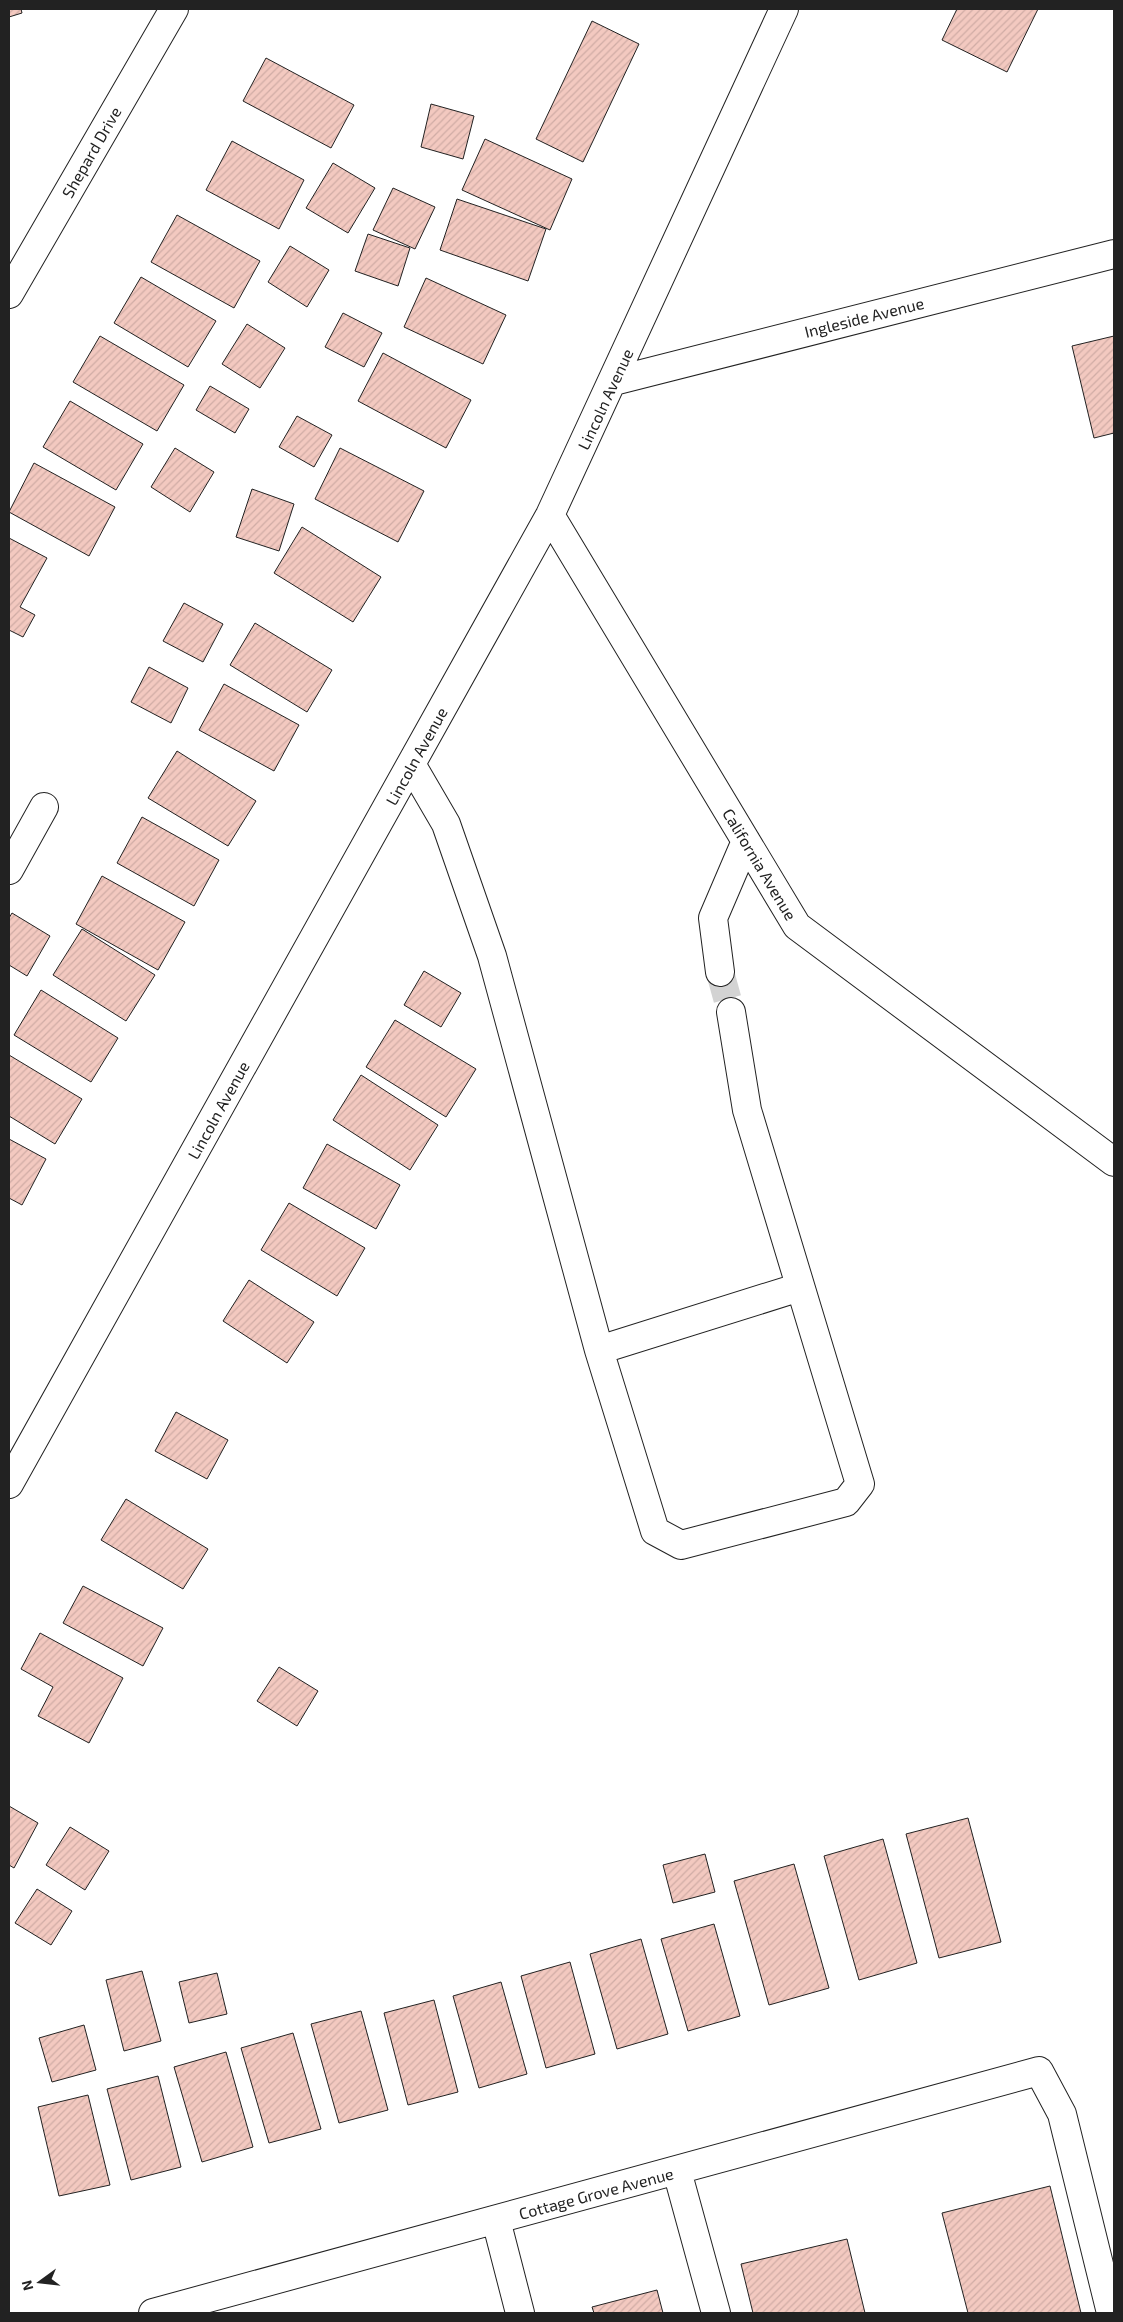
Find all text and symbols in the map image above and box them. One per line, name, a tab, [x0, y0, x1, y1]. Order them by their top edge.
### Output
street label: Shepard Drive	[57, 103, 125, 201]
street label: Ingleside Avenue	[802, 293, 926, 341]
street label: Lincoln Avenue	[573, 346, 637, 452]
street label: Lincoln Avenue	[381, 704, 451, 808]
street label: California Avenue	[719, 805, 801, 923]
street label: Lincoln Avenue	[183, 1058, 253, 1162]
street label: Cottage Grove Avenue	[517, 2163, 675, 2223]
north arrow	[15, 2257, 65, 2307]
text: N	[17, 2278, 36, 2293]

